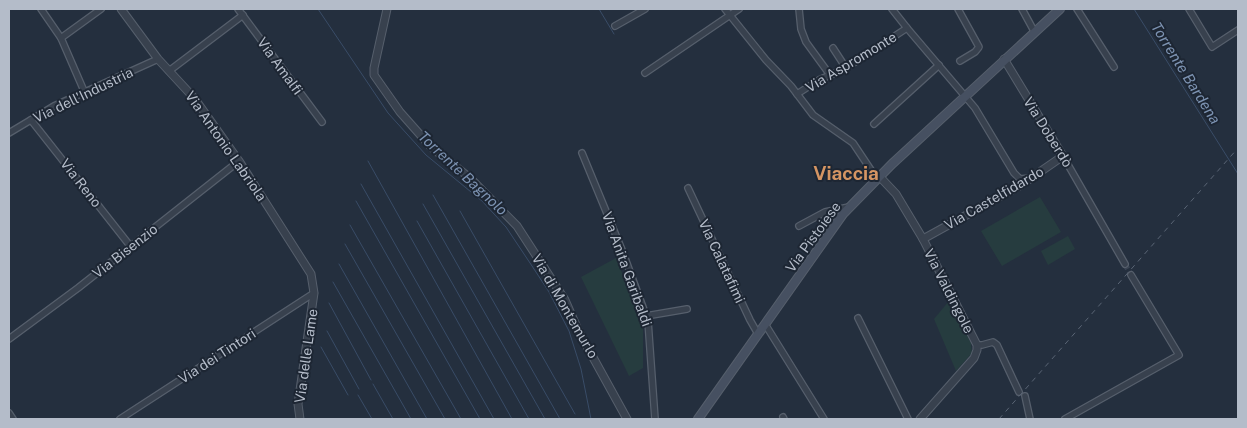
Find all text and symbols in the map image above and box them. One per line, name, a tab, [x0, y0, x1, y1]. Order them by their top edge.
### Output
water label: Torrente Bardena	[1148, 19, 1224, 127]
street label: Via Aspromonte	[803, 28, 900, 95]
street label: Via Amalfi	[254, 34, 306, 98]
street label: Via dell'Industria	[31, 64, 135, 126]
street label: Via Antonio Labriola	[182, 88, 270, 204]
street label: Via Doberdò	[1020, 94, 1076, 170]
water label: Torrente Bagnolo	[415, 127, 511, 219]
street label: Via Reno	[57, 156, 105, 211]
district label: Viaccia	[813, 162, 879, 184]
street label: Via Castelfidardo	[942, 163, 1046, 233]
street label: Via Pistoiese	[782, 199, 844, 275]
street label: Via Anita Garibaldi	[599, 209, 655, 329]
street label: Via Calatafimi	[696, 217, 748, 305]
street label: Via Bisenzio	[89, 221, 161, 281]
street label: Via Valdingole	[921, 246, 977, 336]
street label: Via di Montemurlo	[529, 251, 601, 361]
street label: Via delle Lame	[291, 308, 321, 404]
street label: Via dei Tintori	[175, 325, 259, 387]

